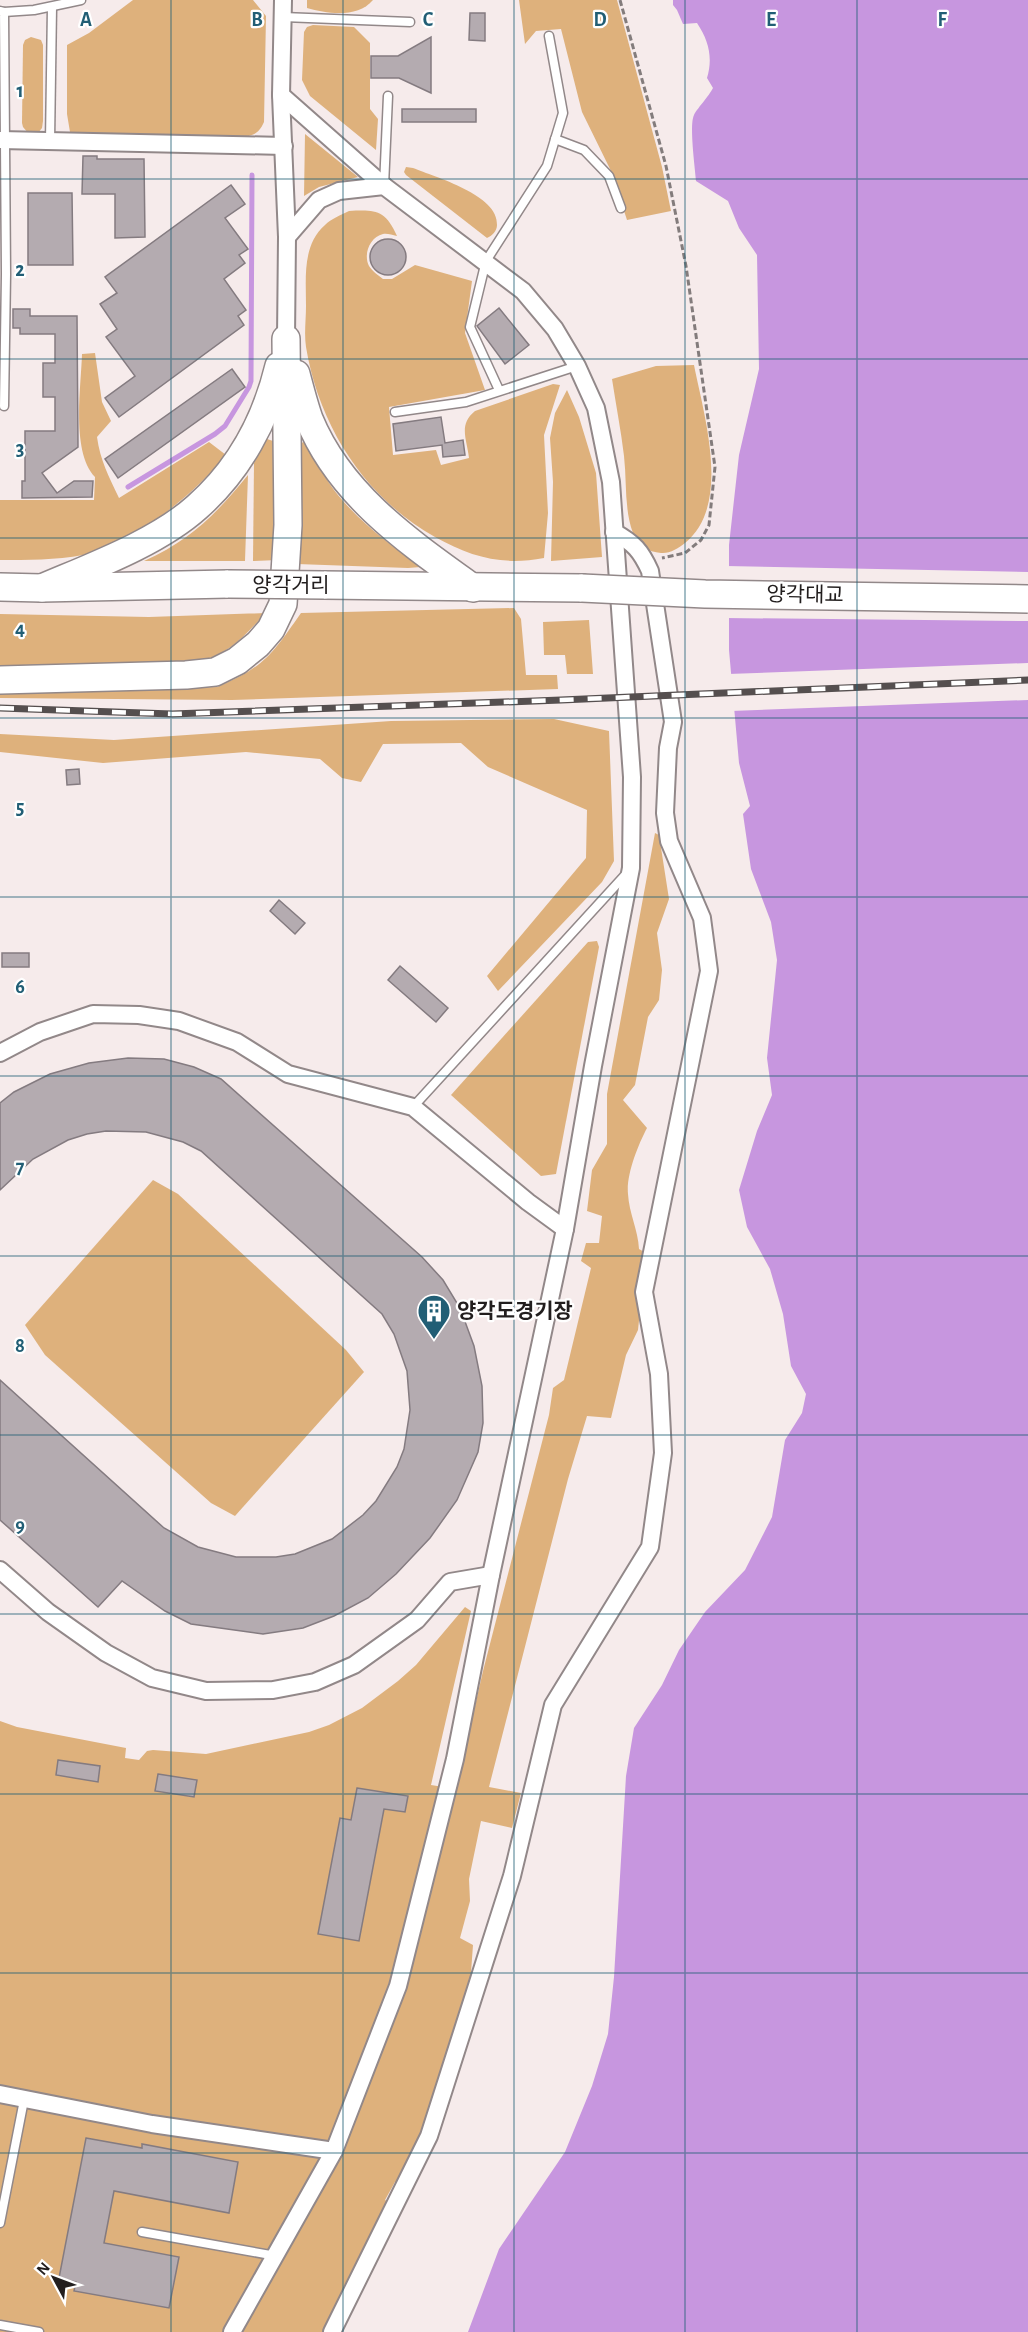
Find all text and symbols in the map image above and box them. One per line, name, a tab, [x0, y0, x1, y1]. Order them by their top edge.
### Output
text: A	[80, 10, 92, 30]
text: B	[251, 10, 263, 30]
text: C	[423, 10, 434, 30]
text: D	[593, 10, 607, 30]
text: E	[766, 10, 776, 30]
text: F	[937, 10, 947, 30]
text: 1	[16, 81, 24, 101]
text: 2	[15, 260, 25, 280]
text: 3	[16, 439, 24, 459]
street label: 양각거리	[252, 574, 330, 596]
street label: 양각대교	[766, 583, 844, 606]
text: 4	[15, 619, 25, 639]
text: 5	[16, 798, 24, 818]
text: 6	[15, 977, 25, 997]
text: 7	[16, 1157, 25, 1177]
building icon: 양각도경기장	[416, 1293, 452, 1340]
place label: 양각도경기장	[457, 1300, 573, 1322]
text: 8	[15, 1336, 25, 1356]
text: 9	[15, 1516, 25, 1536]
north arrow	[24, 2248, 84, 2308]
text: N	[34, 2259, 53, 2278]

